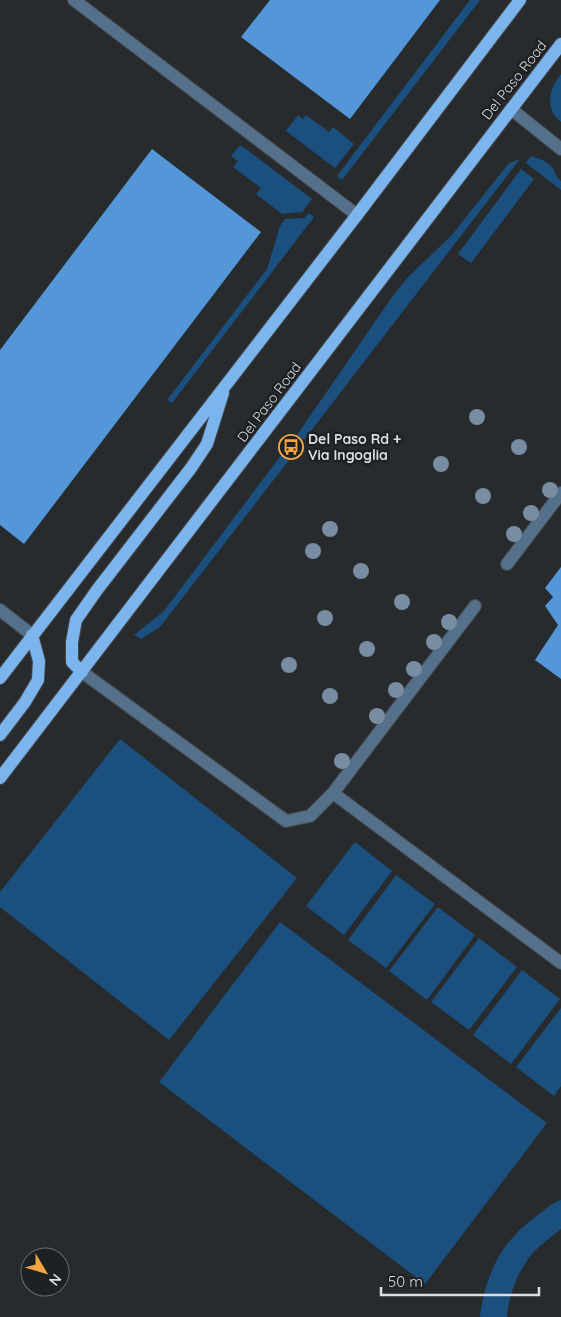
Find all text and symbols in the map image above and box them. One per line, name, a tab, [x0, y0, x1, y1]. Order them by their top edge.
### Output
street label: Del Paso Road	[478, 37, 550, 123]
street label: Del Paso Road	[233, 358, 305, 446]
place label: Del Paso Rd + Via Ingoglia	[308, 430, 401, 464]
bus stop icon: Del Paso Rd + Via Ingoglia	[278, 434, 304, 460]
north arrow	[20, 1247, 70, 1297]
scale bar	[381, 1264, 538, 1296]
text: N	[45, 1270, 66, 1290]
text: 50 m	[388, 1272, 423, 1291]

